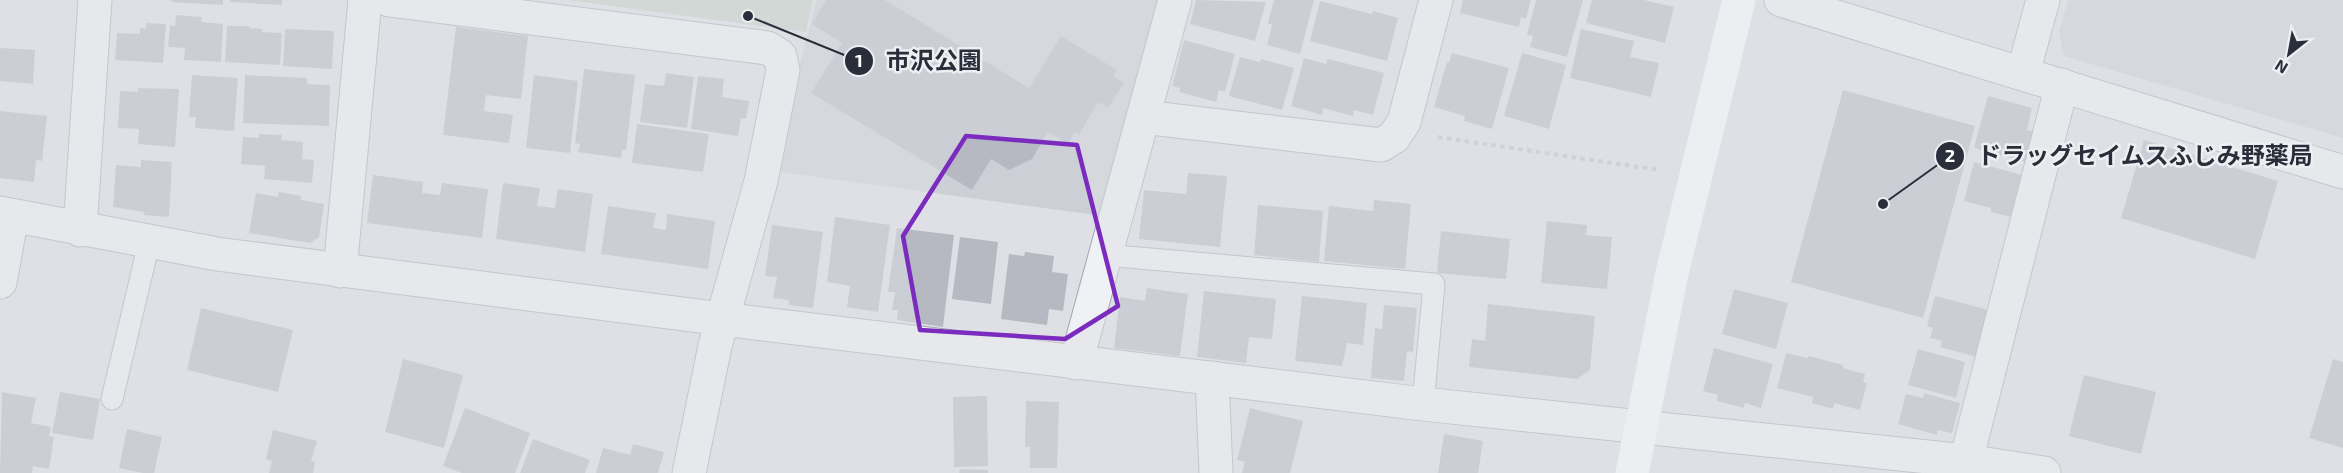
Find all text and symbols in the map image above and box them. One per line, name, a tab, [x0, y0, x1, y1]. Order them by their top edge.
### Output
north arrow	[2259, 24, 2319, 84]
callout: 市沢公園	[844, 40, 994, 82]
text: 市沢公園	[886, 45, 982, 74]
text: 1	[855, 49, 863, 71]
text: N	[2271, 56, 2291, 78]
callout: ドラッグセイムスふじみ野薬局	[1935, 135, 2325, 177]
text: ドラッグセイムスふじみ野薬局	[1977, 140, 2313, 169]
text: 2	[1945, 144, 1955, 166]

